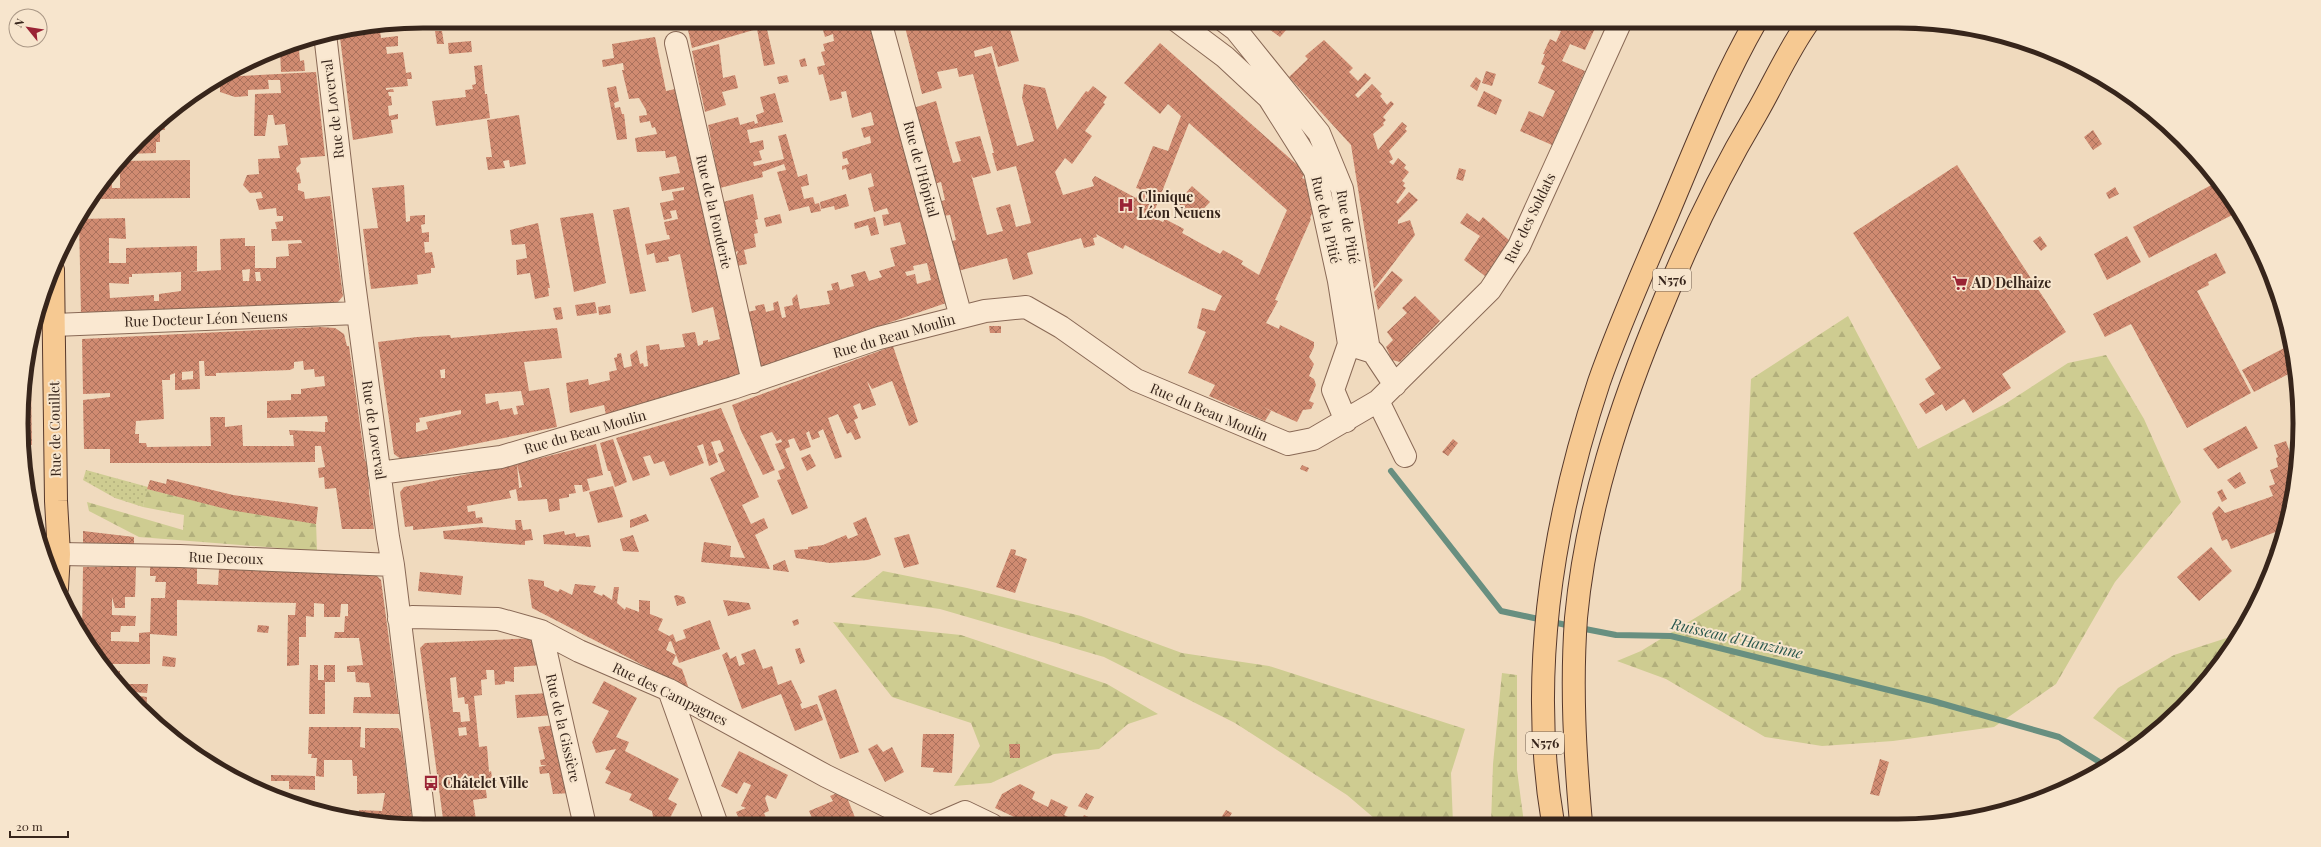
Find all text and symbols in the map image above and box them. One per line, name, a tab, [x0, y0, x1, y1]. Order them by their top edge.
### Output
north arrow	[8, 8, 48, 48]
text: N	[10, 16, 27, 30]
street label: Rue de Loverval	[317, 58, 348, 160]
street label: Rue de l'Hôpital	[900, 119, 943, 219]
street label: Rue de la Fonderie	[692, 153, 737, 271]
street label: Rue des Soldats	[1500, 170, 1560, 266]
street label: Rue de la Pitié	[1307, 174, 1346, 265]
place label: Clinique Léon Neuens	[1138, 187, 1221, 222]
street label: Rue de Pitié	[1333, 188, 1364, 265]
hospital icon: Clinique Léon Neuens	[1117, 196, 1135, 214]
road number: N576	[1653, 269, 1691, 291]
place label: AD Delhaize	[1971, 273, 2051, 292]
supermarket icon: AD Delhaize	[1951, 274, 1969, 292]
street label: Rue Docteur Léon Neuens	[124, 306, 288, 331]
street label: Rue du Beau Moulin	[831, 309, 958, 362]
street label: Rue du Beau Moulin	[1147, 378, 1272, 445]
street label: Rue de Loverval	[358, 379, 391, 481]
street label: Rue de Couillet	[44, 380, 65, 477]
street label: Rue du Beau Moulin	[522, 405, 649, 458]
street label: Rue Decoux	[188, 547, 264, 568]
water label: Ruisseau d'Hanzinne	[1668, 613, 1806, 663]
street label: Rue des Campagnes	[609, 657, 731, 730]
street label: Rue de la Gissière	[542, 672, 585, 784]
road number: N576	[1526, 732, 1564, 754]
place label: Châtelet Ville	[443, 773, 528, 792]
bus stop icon: Châtelet Ville	[422, 774, 440, 792]
scale bar	[10, 813, 68, 839]
text: 20 m	[16, 818, 43, 834]

